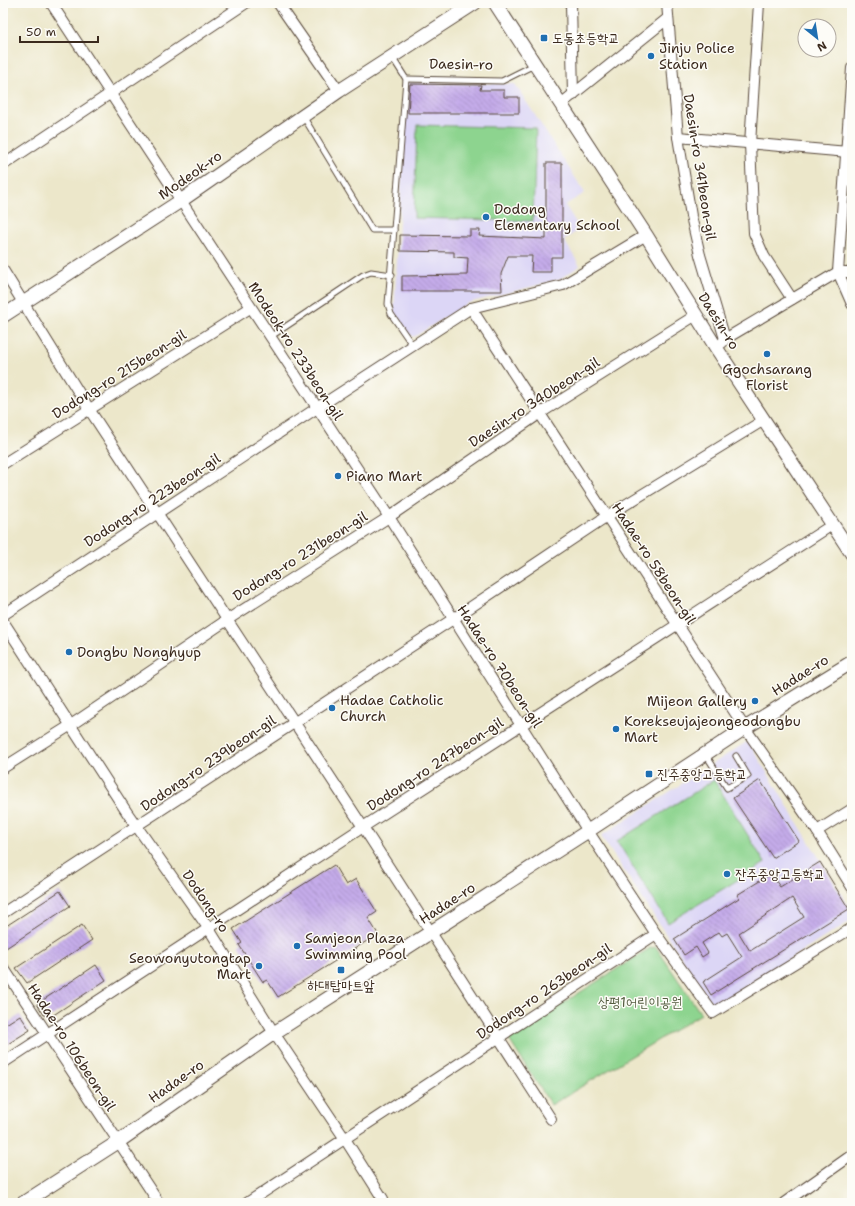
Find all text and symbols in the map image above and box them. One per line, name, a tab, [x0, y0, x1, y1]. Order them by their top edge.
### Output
scale bar	[20, 18, 98, 44]
north arrow	[797, 18, 837, 58]
text: 50 m	[26, 24, 56, 40]
place label: 도동초등학교	[552, 29, 620, 47]
marker: 도동초등학교	[539, 33, 549, 43]
text: N	[814, 38, 829, 55]
place label: Jinju Police Station	[659, 39, 735, 73]
marker: Jinju Police Station	[646, 51, 656, 61]
street label: Daesin-ro	[429, 54, 493, 74]
street label: Daesin-ro 341beon-gil	[680, 92, 721, 242]
street label: Modeok-ro	[155, 147, 225, 203]
place label: Dodong Elementary School	[494, 200, 621, 234]
marker: Dodong Elementary School	[481, 212, 491, 222]
street label: Modeok-ro 233beon-gil	[245, 278, 348, 424]
street label: Daesin-ro	[694, 289, 744, 353]
street label: Dodong-ro 215beon-gil	[49, 325, 190, 423]
marker: Ggochsarang Florist	[762, 349, 772, 359]
street label: Daesin-ro 340beon-gil	[465, 352, 604, 451]
place label: Ggochsarang Florist	[722, 360, 812, 394]
street label: Dodong-ro 223beon-gil	[80, 449, 224, 551]
place label: Piano Mart	[346, 467, 422, 485]
marker: Piano Mart	[333, 471, 343, 481]
street label: Hadae-ro 58beon-gil	[608, 499, 701, 628]
street label: Dodong-ro 231beon-gil	[229, 507, 371, 605]
street label: Hadae-ro 70beon-gil	[453, 601, 547, 732]
place label: Dongbu Nonghyup	[77, 643, 201, 661]
marker: Dongbu Nonghyup	[64, 647, 74, 657]
street label: Hadae-ro	[768, 650, 832, 700]
place label: Hadae Catholic Church	[340, 691, 444, 725]
place label: Mijeon Gallery	[647, 692, 747, 710]
marker: Mijeon Gallery	[750, 696, 760, 706]
marker: Hadae Catholic Church	[327, 703, 337, 713]
street label: Dodong-ro 239beon-gil	[137, 711, 280, 815]
place label: Korekseujajeongeodongbu Mart	[624, 712, 801, 746]
street label: Dodong-ro 247beon-gil	[363, 713, 507, 815]
marker: Korekseujajeongeodongbu Mart	[611, 724, 621, 734]
place label: 진주중앙고등학교	[657, 765, 747, 783]
marker: 진주중앙고등학교	[644, 769, 654, 779]
place label: 잔주중앙고등학교	[735, 865, 825, 883]
street label: Dodong-ro	[179, 866, 233, 936]
marker: 잔주중앙고등학교	[722, 869, 732, 879]
street label: Hadae-ro	[415, 878, 479, 928]
place label: Samjeon Plaza Swimming Pool	[305, 929, 407, 963]
street label: Dodong-ro 263beon-gil	[473, 939, 616, 1043]
marker: Samjeon Plaza Swimming Pool	[292, 941, 302, 951]
place label: Seowonyutongtap Mart	[129, 949, 251, 983]
marker: Seowonyutongtap Mart	[254, 961, 264, 971]
marker: 하대탑마트앞	[336, 965, 346, 975]
place label: 하대탑마트앞	[307, 976, 375, 994]
street label: Hadae-ro 106beon-gil	[24, 980, 120, 1115]
park label: 상평1어린이공원	[598, 993, 682, 1011]
street label: Hadae-ro	[145, 1055, 207, 1107]

